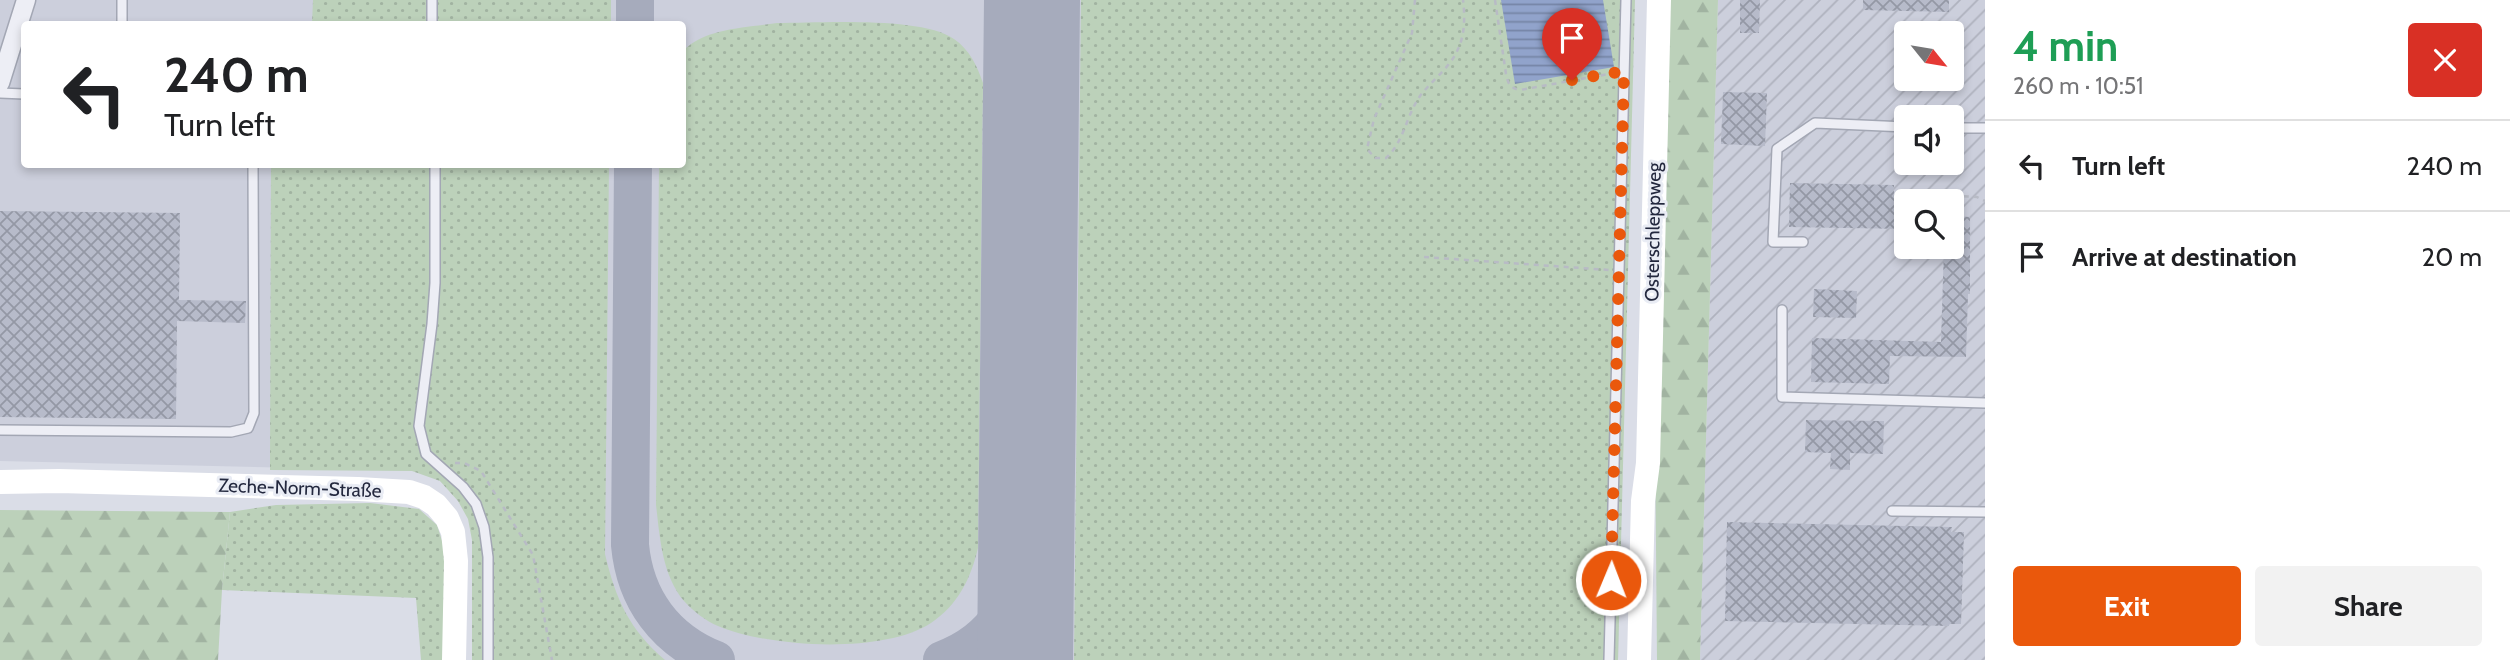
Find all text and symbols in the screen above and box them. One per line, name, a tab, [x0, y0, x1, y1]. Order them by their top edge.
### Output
pin	[1542, 8, 1602, 80]
icon: arrive	[1553, 19, 1591, 57]
text: 4 min	[2013, 20, 2118, 72]
north arrow	[1894, 21, 1964, 91]
map controls	[1894, 21, 1964, 259]
button: close	[2408, 23, 2482, 97]
text: 240 m	[164, 45, 309, 104]
icon: left	[49, 49, 140, 140]
text: 260 m · 10:51	[2013, 72, 2144, 100]
text: Turn left	[164, 105, 275, 144]
button: sound	[1894, 105, 1964, 175]
icon: left	[2013, 147, 2051, 185]
text: Turn left	[2072, 150, 2165, 182]
text: 240 m	[2407, 150, 2482, 182]
street label: Osterschleppweg	[1640, 162, 1666, 302]
button: search	[1894, 189, 1964, 259]
icon: arrive	[2013, 238, 2051, 276]
text: Arrive at destination	[2072, 241, 2297, 273]
text: 20 m	[2422, 241, 2482, 273]
street label: Zeche-Norm-Straße	[218, 474, 382, 502]
position arrow	[1574, 543, 1648, 617]
button: Exit	[2013, 566, 2241, 646]
button: Share	[2255, 566, 2482, 646]

